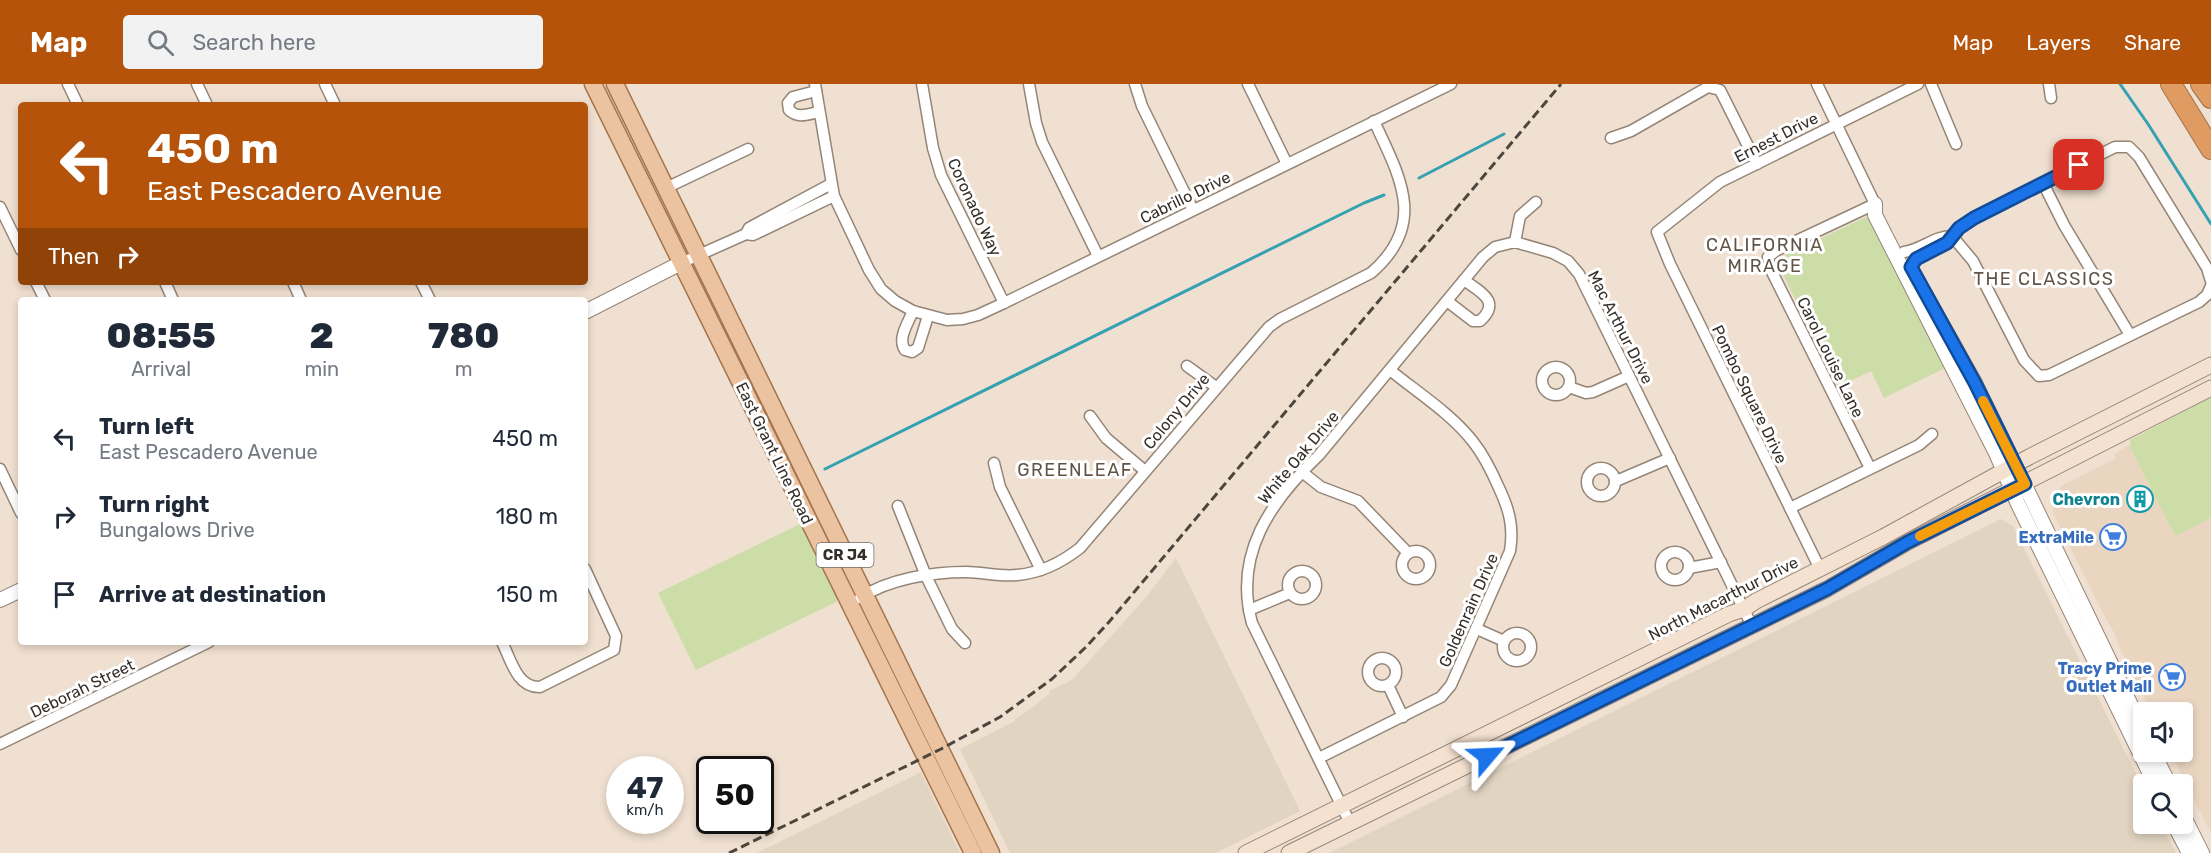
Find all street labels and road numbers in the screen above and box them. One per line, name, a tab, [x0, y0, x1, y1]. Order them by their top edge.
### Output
street label: Ernest Drive	[1731, 108, 1821, 167]
street label: Coronado Way	[944, 155, 1006, 259]
street label: Cabrillo Drive	[1137, 167, 1234, 228]
street label: Mac Arthur Drive	[1584, 267, 1657, 387]
street label: Carol Louise Lane	[1793, 294, 1868, 420]
street label: Pombo Square Drive	[1708, 322, 1791, 466]
street label: Colony Drive	[1139, 369, 1214, 453]
street label: East Grant Line Road	[732, 379, 817, 527]
street label: White Oak Drive	[1254, 407, 1343, 508]
road number: CR J4	[816, 543, 874, 567]
street label: Goldenrain Drive	[1435, 550, 1502, 670]
street label: North Macarthur Drive	[1645, 552, 1801, 644]
street label: Deborah Street	[27, 655, 137, 722]

